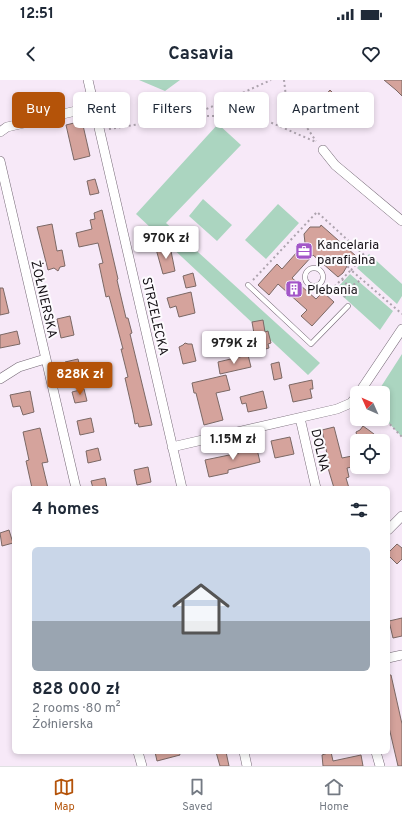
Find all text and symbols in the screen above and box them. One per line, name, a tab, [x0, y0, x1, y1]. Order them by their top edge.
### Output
text: 12:51	[20, 5, 54, 24]
icon: back	[20, 43, 42, 65]
text: Casavia	[168, 43, 234, 66]
icon: heart	[360, 43, 382, 65]
chip: Buy	[12, 92, 65, 128]
chip: Rent	[73, 92, 130, 128]
chip: Filters	[138, 92, 206, 128]
chip: New	[214, 92, 269, 128]
chip: Apartment	[277, 92, 374, 128]
pin: 970K zł	[129, 226, 203, 260]
text: 970K zł	[143, 231, 189, 247]
place label: Kancelaria parafialna	[317, 238, 379, 269]
office icon: Kancelaria parafialna	[294, 241, 314, 261]
street label: ŻOŁNIERSKA	[26, 259, 62, 340]
street label: STRZELECKA	[137, 276, 171, 357]
building icon: Plebania	[284, 279, 304, 299]
place label: Plebania	[307, 283, 358, 299]
pin: 979K zł	[197, 331, 271, 365]
text: 979K zł	[211, 336, 257, 352]
pin: 828K zł	[43, 362, 117, 396]
text: 828K zł	[56, 367, 104, 383]
north arrow	[350, 386, 390, 426]
map controls	[350, 386, 390, 474]
pin: 1.15M zł	[192, 427, 274, 461]
street label: DOLNA	[306, 428, 332, 474]
text: 1.15M zł	[210, 432, 256, 448]
button: locate	[350, 434, 390, 474]
text: 4 homes	[32, 499, 99, 521]
icon: filters	[348, 499, 370, 521]
icon: home	[165, 573, 237, 645]
text: 828 000 zł	[32, 679, 120, 701]
text: 2 rooms · 80 m²	[32, 701, 121, 717]
text: Żołnierska	[32, 717, 93, 733]
tab: Map	[53, 776, 75, 814]
tab: Saved	[182, 776, 213, 814]
tab: Home	[319, 776, 349, 814]

